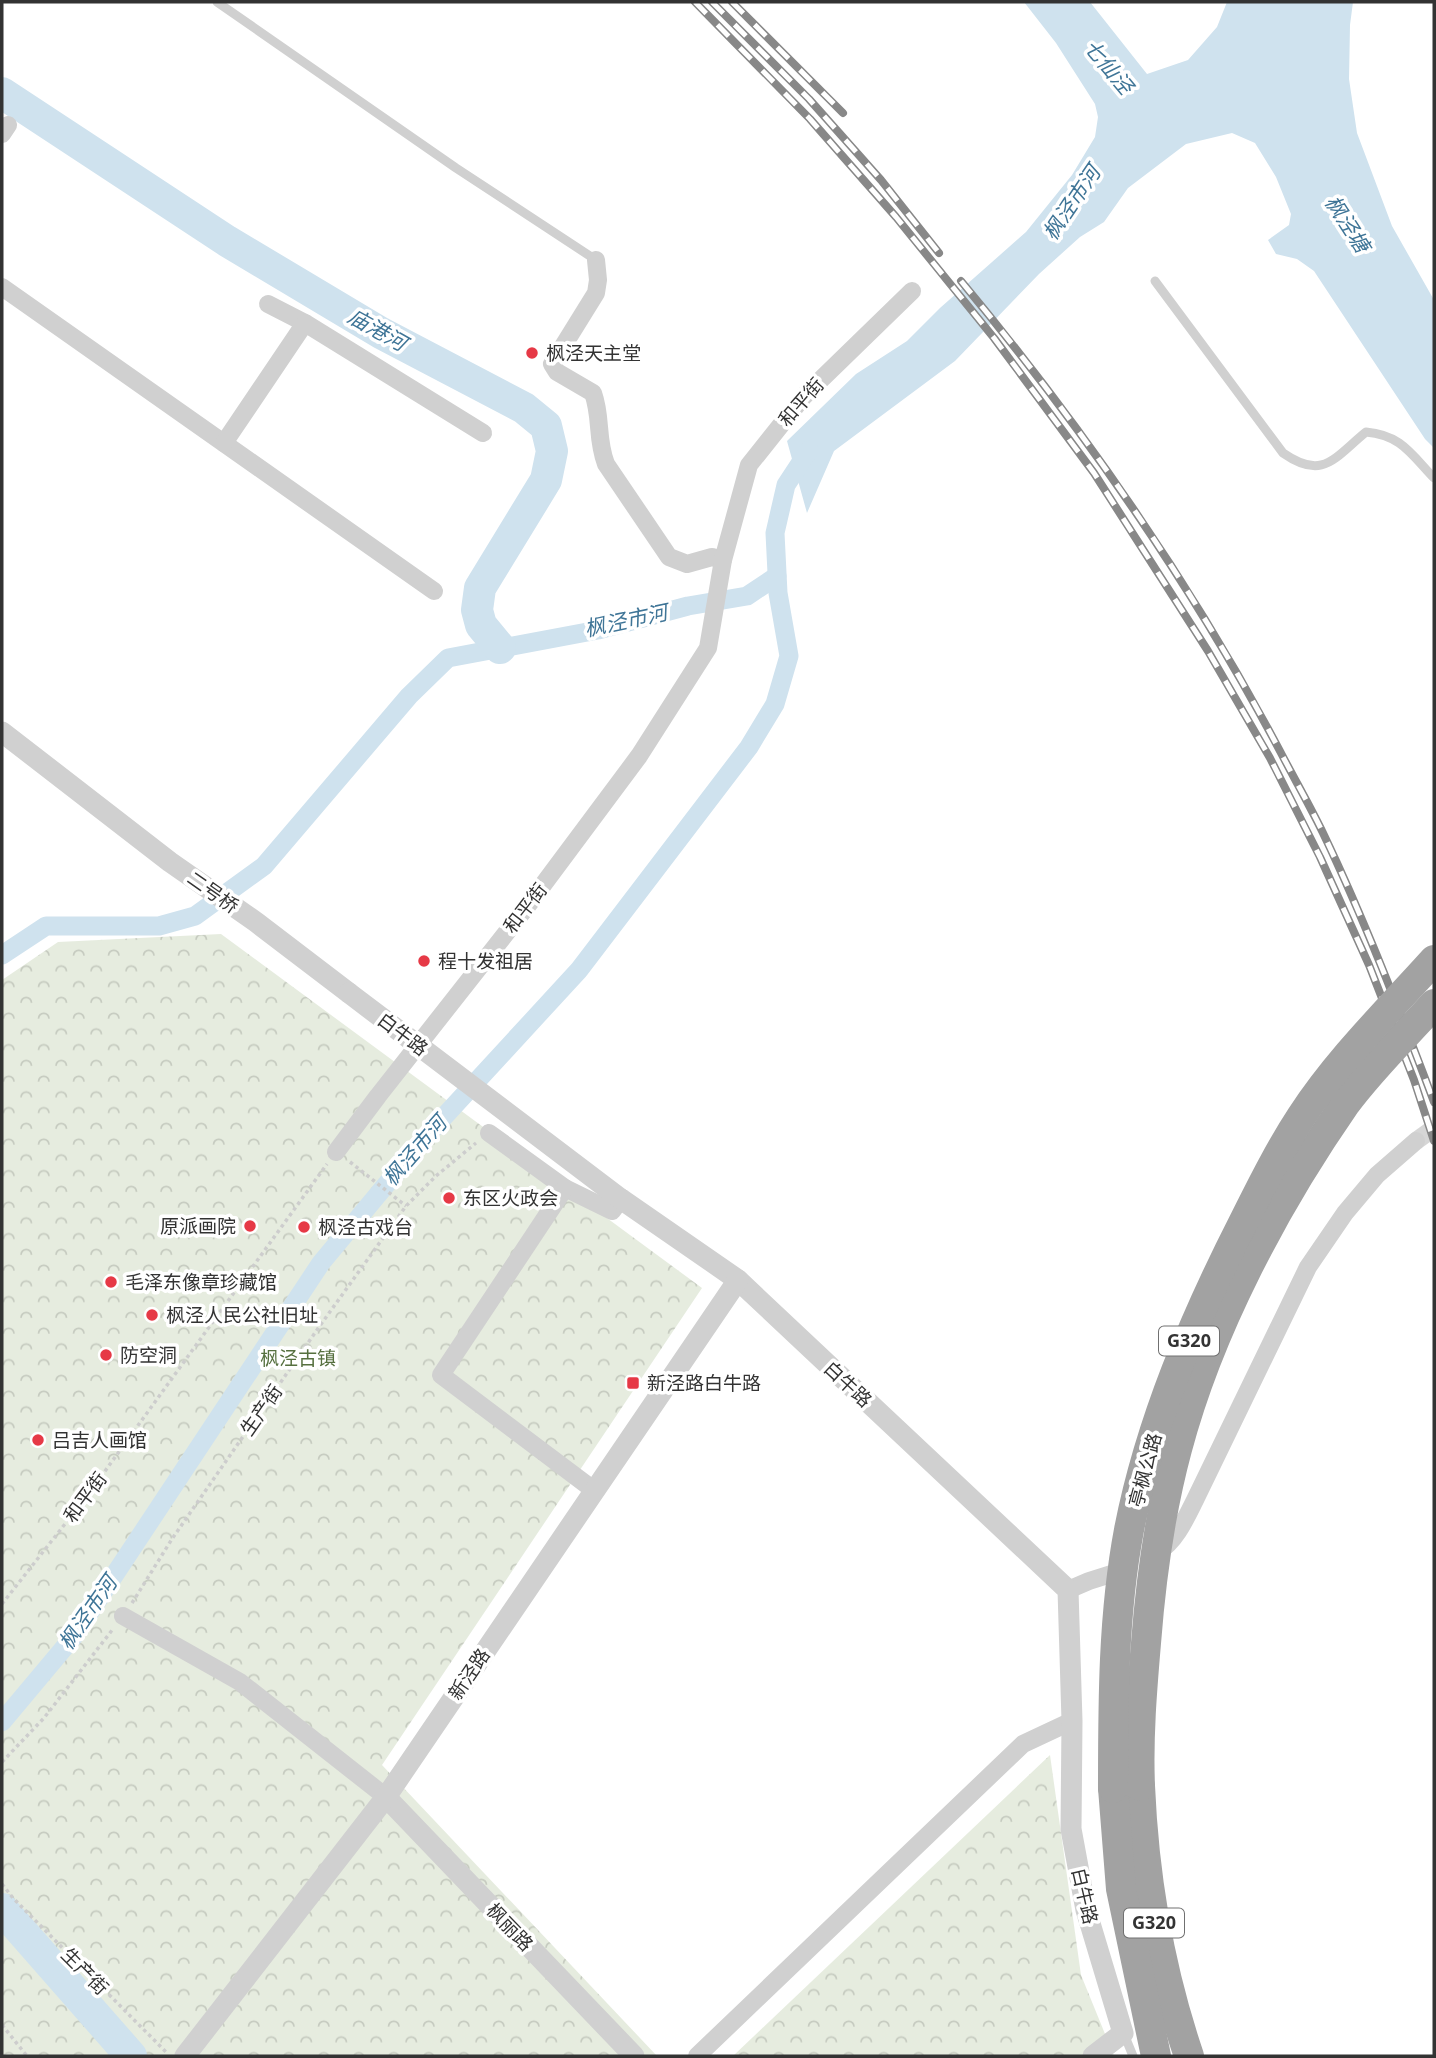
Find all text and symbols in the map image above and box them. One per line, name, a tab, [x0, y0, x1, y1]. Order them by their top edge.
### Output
water label: 七仙泾	[1078, 33, 1141, 101]
water label: 枫泾市河	[1036, 156, 1109, 245]
water label: 枫泾塘	[1319, 189, 1378, 260]
water label: 庙港河	[343, 302, 415, 359]
place label: 枫泾天主堂	[546, 340, 641, 366]
marker: 枫泾天主堂	[524, 345, 540, 361]
street label: 和平街	[772, 372, 830, 432]
water label: 枫泾市河	[582, 597, 674, 642]
street label: 二号桥	[182, 865, 244, 919]
street label: 和平街	[497, 878, 553, 938]
place label: 程十发祖居	[438, 948, 533, 974]
marker: 程十发祖居	[416, 953, 432, 969]
street label: 白牛路	[372, 1006, 434, 1062]
water label: 枫泾市河	[376, 1106, 455, 1191]
place label: 东区火政会	[463, 1185, 558, 1211]
marker: 东区火政会	[441, 1190, 457, 1206]
place label: 原派画院	[160, 1213, 236, 1239]
place label: 枫泾古戏台	[318, 1214, 413, 1240]
marker: 原派画院	[242, 1218, 258, 1234]
marker: 枫泾古戏台	[296, 1219, 312, 1235]
place label: 毛泽东像章珍藏馆	[125, 1269, 277, 1295]
marker: 毛泽东像章珍藏馆	[103, 1274, 119, 1290]
place label: 枫泾人民公社旧址	[166, 1302, 318, 1328]
marker: 枫泾人民公社旧址	[144, 1307, 160, 1323]
road number: G320	[1159, 1326, 1219, 1356]
place label: 防空洞	[120, 1342, 177, 1368]
park label: 枫泾古镇	[260, 1345, 336, 1371]
marker: 防空洞	[98, 1347, 114, 1363]
street label: 白牛路	[818, 1355, 878, 1413]
place label: 新泾路白牛路	[647, 1370, 761, 1396]
marker: 新泾路白牛路	[625, 1375, 641, 1391]
street label: 生产街	[234, 1379, 288, 1441]
place label: 吕吉人画馆	[52, 1427, 147, 1453]
street label: 亭枫公路	[1123, 1430, 1167, 1510]
marker: 吕吉人画馆	[30, 1432, 46, 1448]
street label: 和平街	[57, 1466, 113, 1528]
water label: 枫泾市河	[52, 1567, 125, 1655]
street label: 新泾路	[442, 1643, 496, 1705]
street label: 白牛路	[1066, 1865, 1104, 1927]
street label: 枫丽路	[481, 1897, 539, 1957]
road number: G320	[1124, 1909, 1184, 1938]
street label: 生产街	[56, 1942, 114, 2000]

